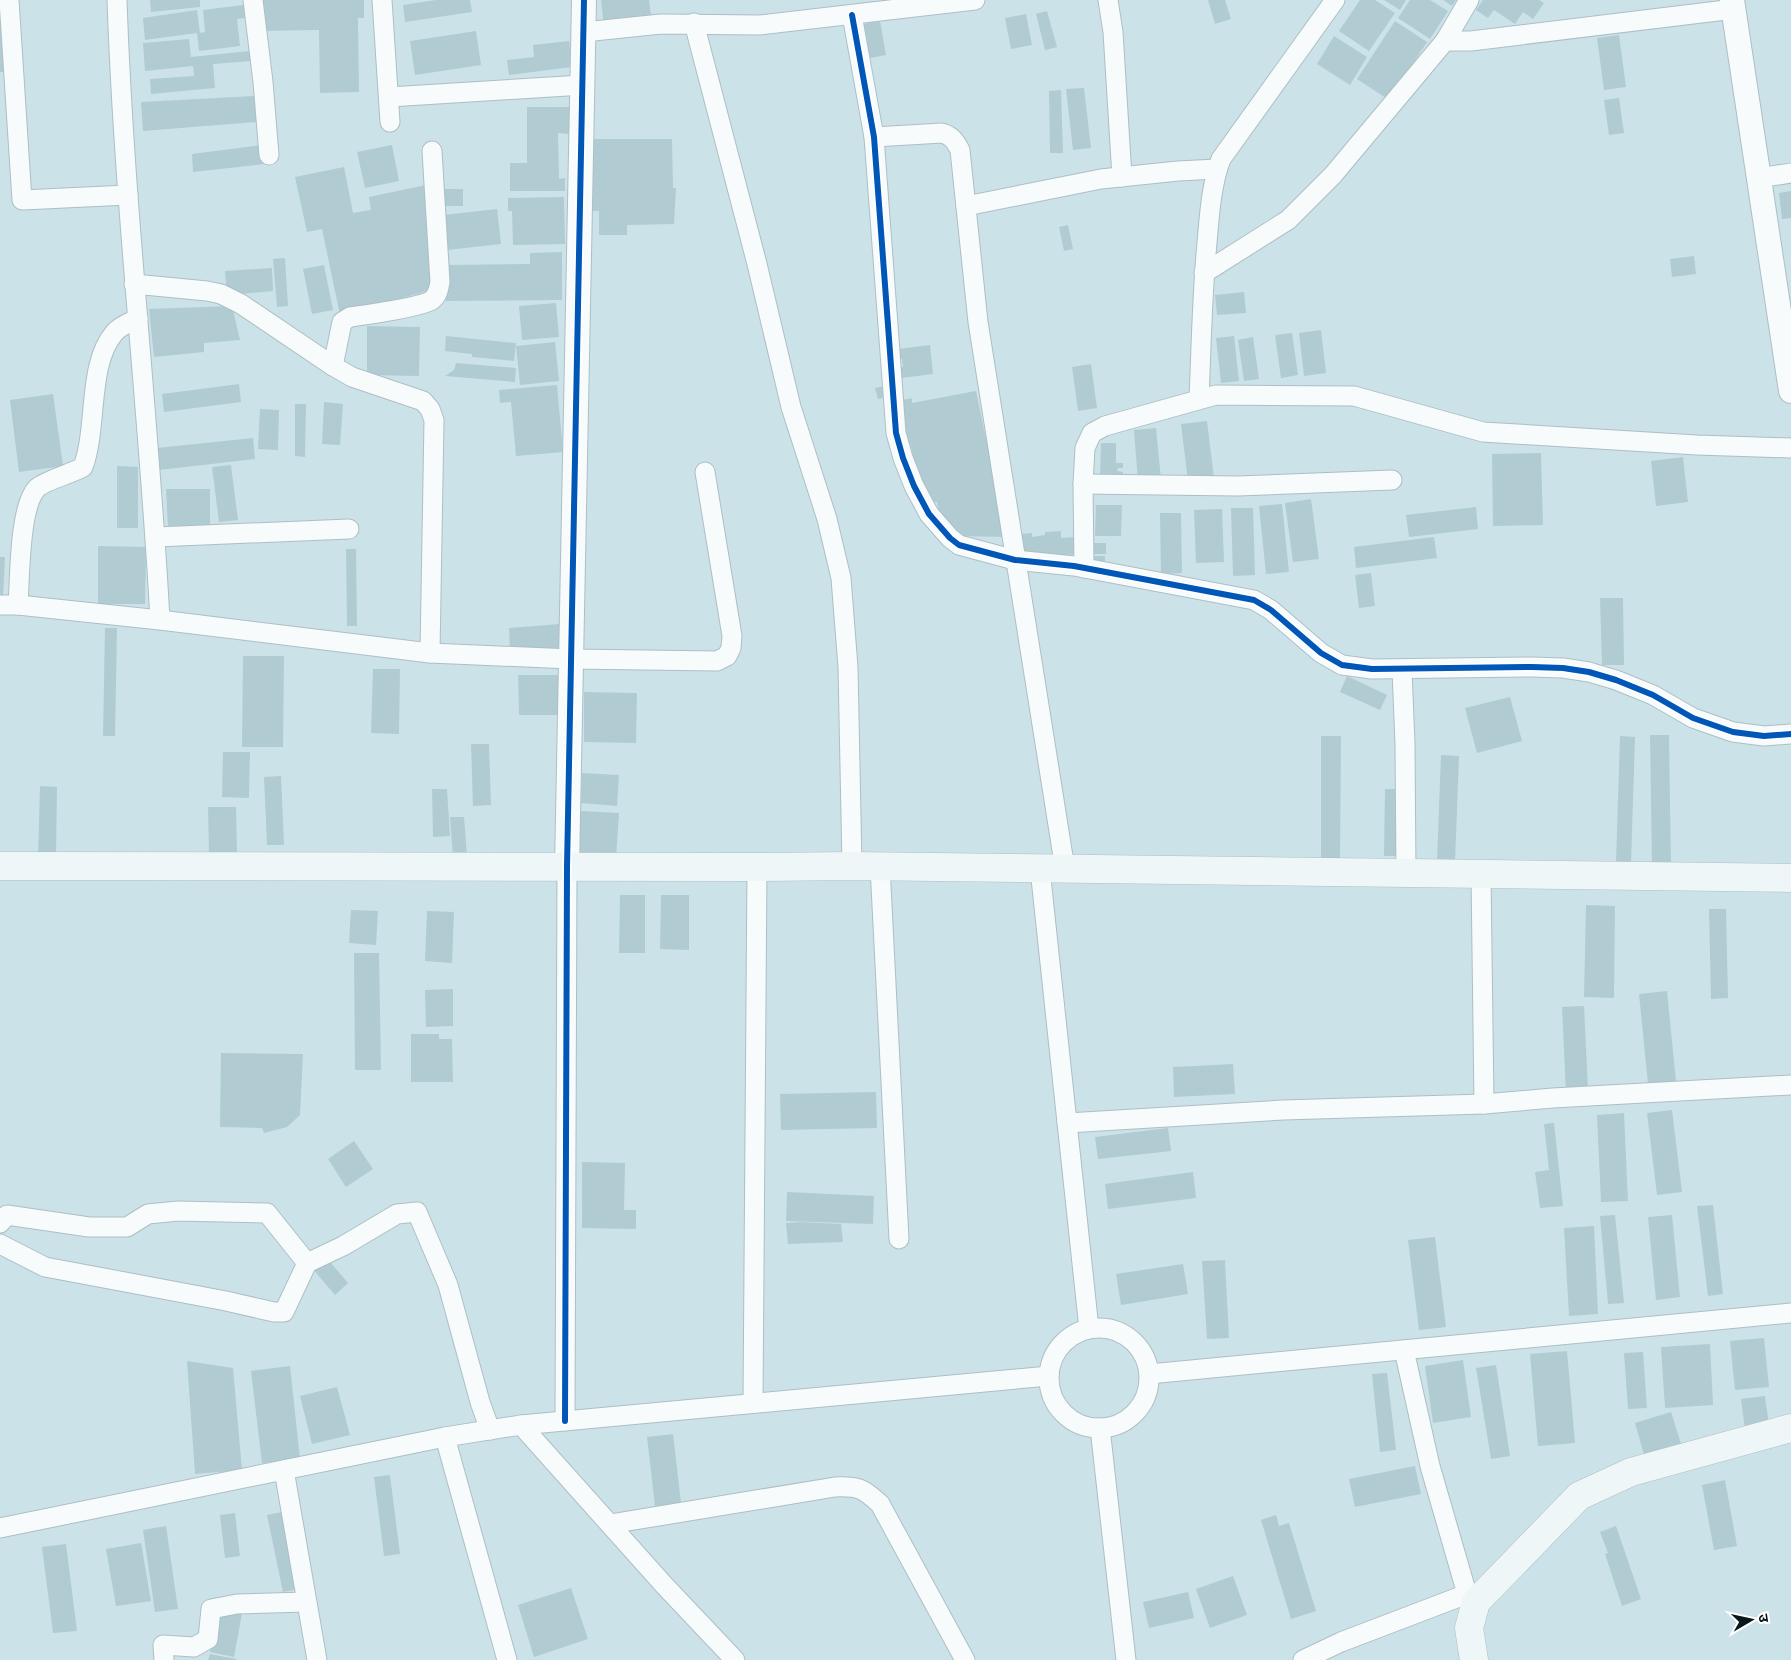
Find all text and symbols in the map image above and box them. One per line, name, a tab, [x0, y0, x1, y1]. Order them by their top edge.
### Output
north arrow	[1726, 1595, 1776, 1645]
text: उ	[1754, 1613, 1773, 1624]

